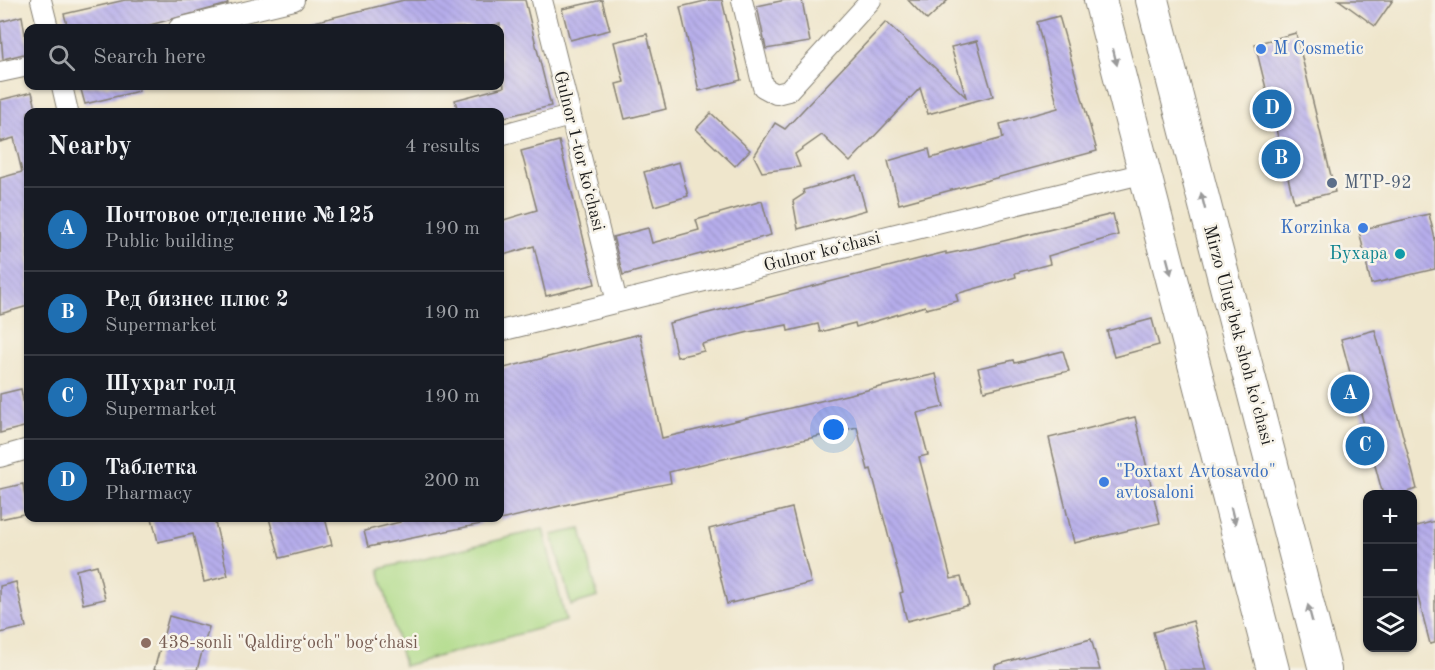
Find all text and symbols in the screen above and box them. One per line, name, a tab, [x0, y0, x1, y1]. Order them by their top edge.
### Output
search box	[24, 24, 504, 90]
place label: M Cosmetic	[1273, 40, 1364, 58]
icon: search	[45, 41, 78, 74]
marker: M Cosmetic	[1254, 42, 1268, 56]
text: Search here	[93, 46, 206, 68]
one-way arrow	[1110, 47, 1120, 66]
street label: Gulnor 1-tor koʻchasi	[550, 69, 608, 233]
pin: D	[1252, 86, 1292, 132]
text: Nearby	[48, 134, 132, 160]
pin: B	[1262, 136, 1300, 182]
text: 4 results	[405, 137, 480, 157]
place label: MTP-92	[1344, 174, 1412, 192]
marker: MTP-92	[1325, 176, 1339, 190]
one-way arrow	[1198, 192, 1208, 210]
text: Почтовое отделение №125	[105, 205, 375, 227]
text: A	[60, 219, 75, 239]
text: 190 m	[424, 219, 480, 239]
place label: Korzinka	[1280, 219, 1351, 237]
marker: Korzinka	[1356, 221, 1370, 235]
street label: Mirzo Ulug'bek shoh ko'chasi	[1200, 223, 1276, 447]
street label: Gulnor koʻchasi	[762, 229, 882, 275]
text: Public building	[105, 232, 234, 252]
place label: Бухара	[1329, 245, 1388, 263]
marker: Бухара	[1393, 247, 1407, 261]
one-way arrow	[1165, 257, 1174, 275]
text: Ред бизнес плюс 2	[105, 289, 289, 311]
text: B	[60, 303, 75, 323]
text: 190 m	[424, 303, 480, 323]
text: Supermarket	[105, 316, 216, 336]
pin: A	[1330, 372, 1370, 416]
text: Шухрат голд	[105, 373, 236, 395]
text: C	[61, 387, 74, 407]
text: 190 m	[424, 387, 480, 407]
text: Supermarket	[105, 400, 216, 420]
your location	[819, 415, 848, 444]
pin: C	[1346, 424, 1384, 468]
text: Таблетка	[105, 457, 197, 479]
place label: "Poxtaxt Avtosavdo" avtosaloni	[1116, 463, 1276, 502]
text: D	[60, 471, 75, 491]
text: 200 m	[424, 471, 480, 491]
marker: "Poxtaxt Avtosavdo" avtosaloni	[1097, 475, 1111, 489]
text: Pharmacy	[105, 484, 193, 504]
map controls	[1363, 490, 1417, 652]
button: +	[1363, 490, 1417, 544]
one-way arrow	[1229, 506, 1239, 525]
button: −	[1363, 544, 1417, 598]
button: layers	[1363, 598, 1417, 652]
one-way arrow	[1305, 604, 1315, 623]
place label: 438-sonli "Qaldirg‘och" bog‘chasi	[158, 634, 418, 652]
marker: 438-sonli "Qaldirg‘och" bog‘chasi	[139, 636, 153, 650]

